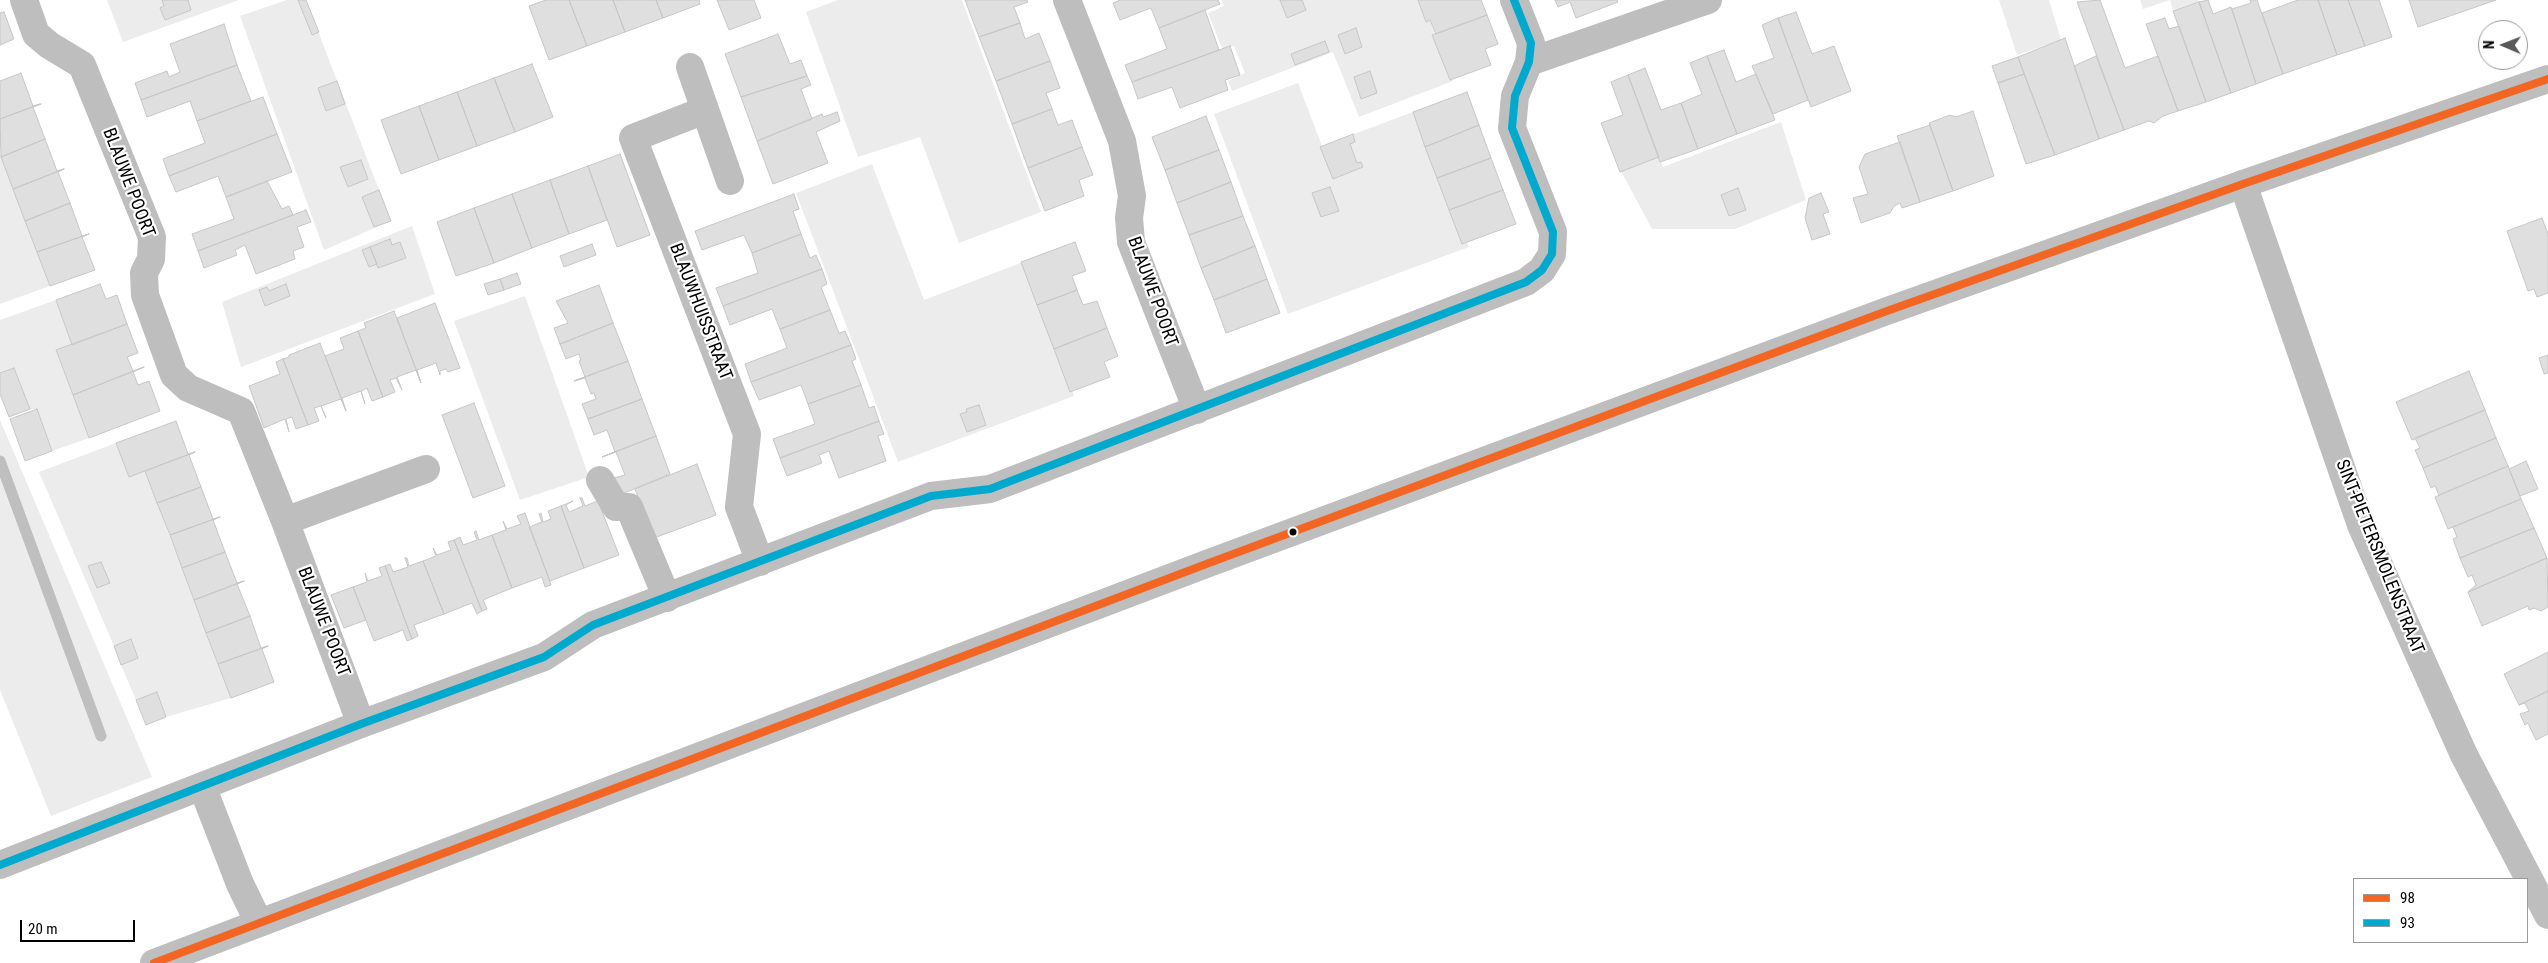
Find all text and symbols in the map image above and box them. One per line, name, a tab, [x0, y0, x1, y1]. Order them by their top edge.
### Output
north arrow	[2478, 20, 2528, 70]
text: N	[2481, 40, 2497, 49]
street label: BLAUWE POORT	[97, 125, 159, 241]
street label: BLAUWE POORT	[1122, 234, 1182, 350]
street label: BLAUWHUISSTRAAT	[664, 240, 736, 384]
street label: SINT-PIETERSMOLENSTRAAT	[2330, 457, 2428, 657]
unlabelled marker	[1288, 527, 1298, 537]
street label: BLAUWE POORT	[292, 564, 354, 680]
legend	[2353, 878, 2528, 943]
text: 98	[2400, 889, 2415, 907]
scale bar	[22, 910, 138, 942]
text: 93	[2400, 914, 2415, 932]
text: 20 m	[28, 920, 58, 938]

